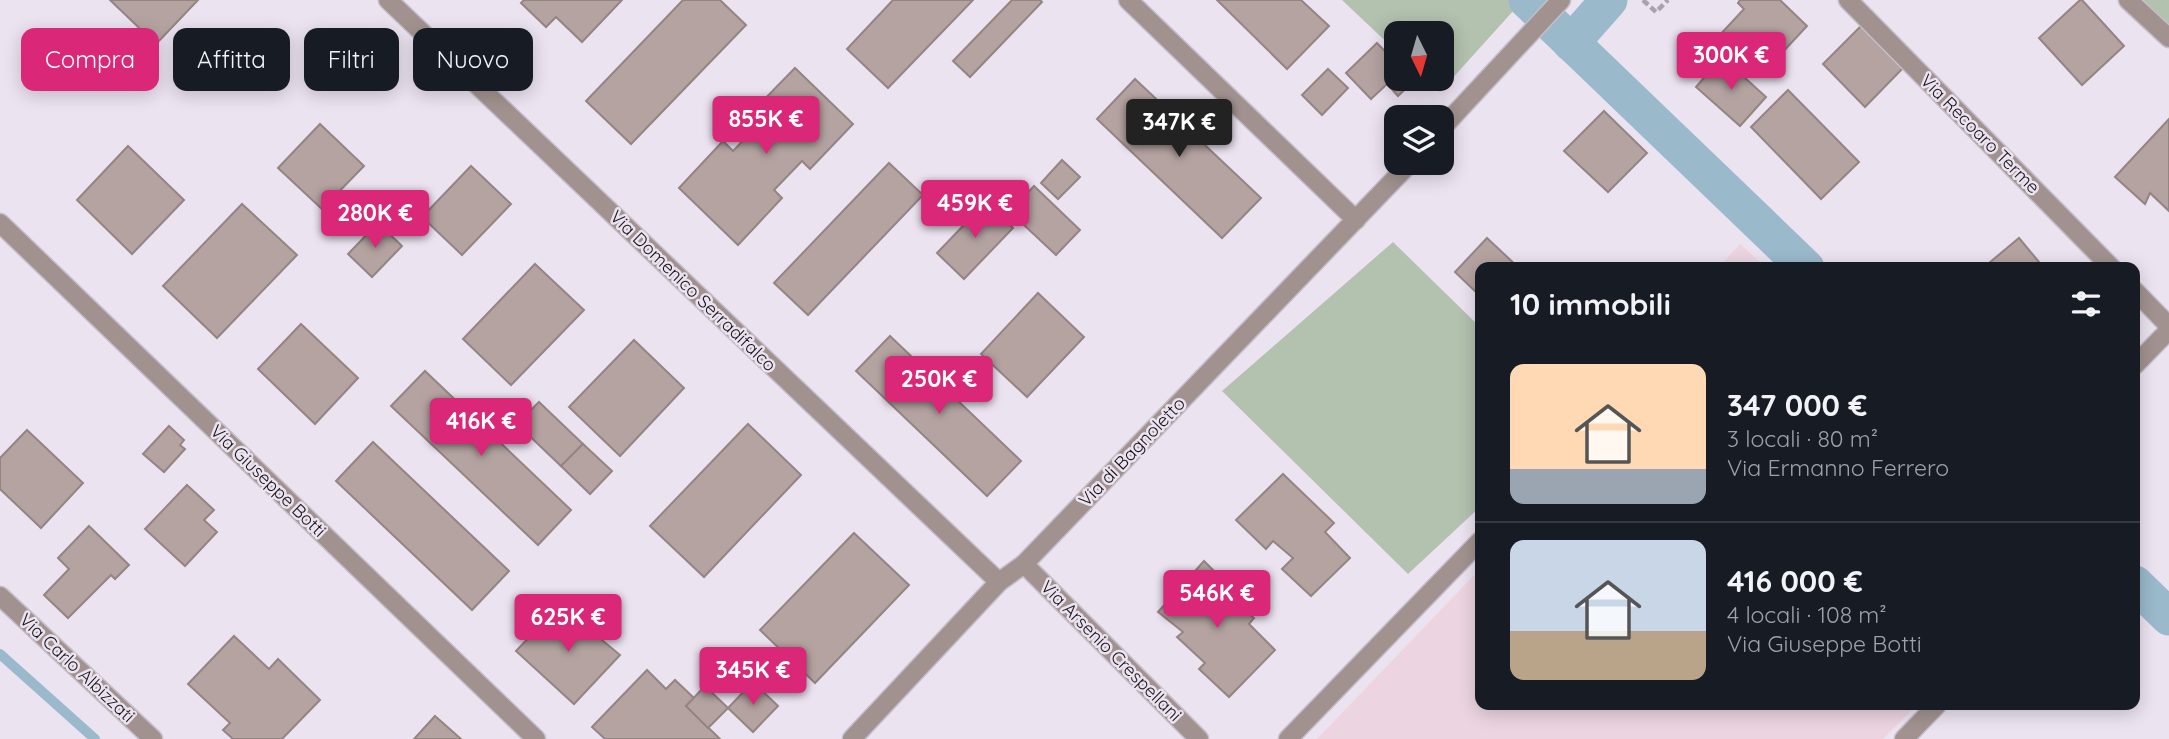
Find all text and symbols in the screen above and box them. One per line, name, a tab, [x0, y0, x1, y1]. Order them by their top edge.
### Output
north arrow	[1384, 21, 1454, 91]
map controls	[1384, 21, 1454, 175]
chip: Compra	[21, 28, 159, 91]
chip: Affitta	[173, 28, 290, 91]
chip: Filtri	[304, 28, 399, 91]
chip: Nuovo	[413, 28, 533, 91]
pin: 300K €	[1674, 32, 1788, 92]
text: 300K €	[1693, 40, 1769, 69]
street label: Via Recoaro Terme	[1916, 69, 2045, 198]
pin: 855K €	[709, 96, 823, 156]
pin: 347K €	[1122, 100, 1236, 159]
text: 855K €	[728, 104, 804, 133]
button: layers	[1384, 105, 1454, 175]
text: 347K €	[1142, 107, 1216, 136]
pin: 459K €	[918, 180, 1032, 240]
text: 459K €	[937, 188, 1013, 217]
pin: 280K €	[318, 190, 432, 250]
text: 280K €	[337, 198, 413, 227]
street label: Via Domenico Serradifalco	[605, 205, 781, 376]
text: 10 immobili	[1510, 285, 1671, 323]
icon: filters	[2067, 285, 2105, 323]
pin: 250K €	[882, 356, 996, 416]
text: 250K €	[901, 364, 977, 393]
text: 347 000 €	[1727, 386, 1867, 424]
street label: Via di Bagnoletto	[1073, 392, 1190, 511]
icon: home	[1566, 392, 1650, 476]
pin: 416K €	[424, 398, 538, 458]
text: 416K €	[446, 406, 516, 435]
street label: Via Giuseppe Botti	[206, 419, 331, 542]
text: 3 locali · 80 m²	[1727, 424, 1878, 453]
text: Via Ermanno Ferrero	[1727, 453, 1949, 482]
text: 416 000 €	[1727, 562, 1863, 600]
icon: home	[1566, 568, 1650, 652]
pin: 546K €	[1160, 570, 1274, 630]
street label: Via Arsenio Crespellani	[1036, 575, 1187, 726]
text: 546K €	[1179, 578, 1255, 607]
pin: 625K €	[511, 594, 625, 654]
text: 4 locali · 108 m²	[1727, 600, 1887, 629]
text: 625K €	[531, 602, 605, 631]
street label: Via Carlo Albizzati	[15, 608, 140, 727]
text: Via Giuseppe Botti	[1727, 629, 1922, 658]
pin: 345K €	[696, 648, 810, 707]
text: 345K €	[715, 655, 791, 684]

